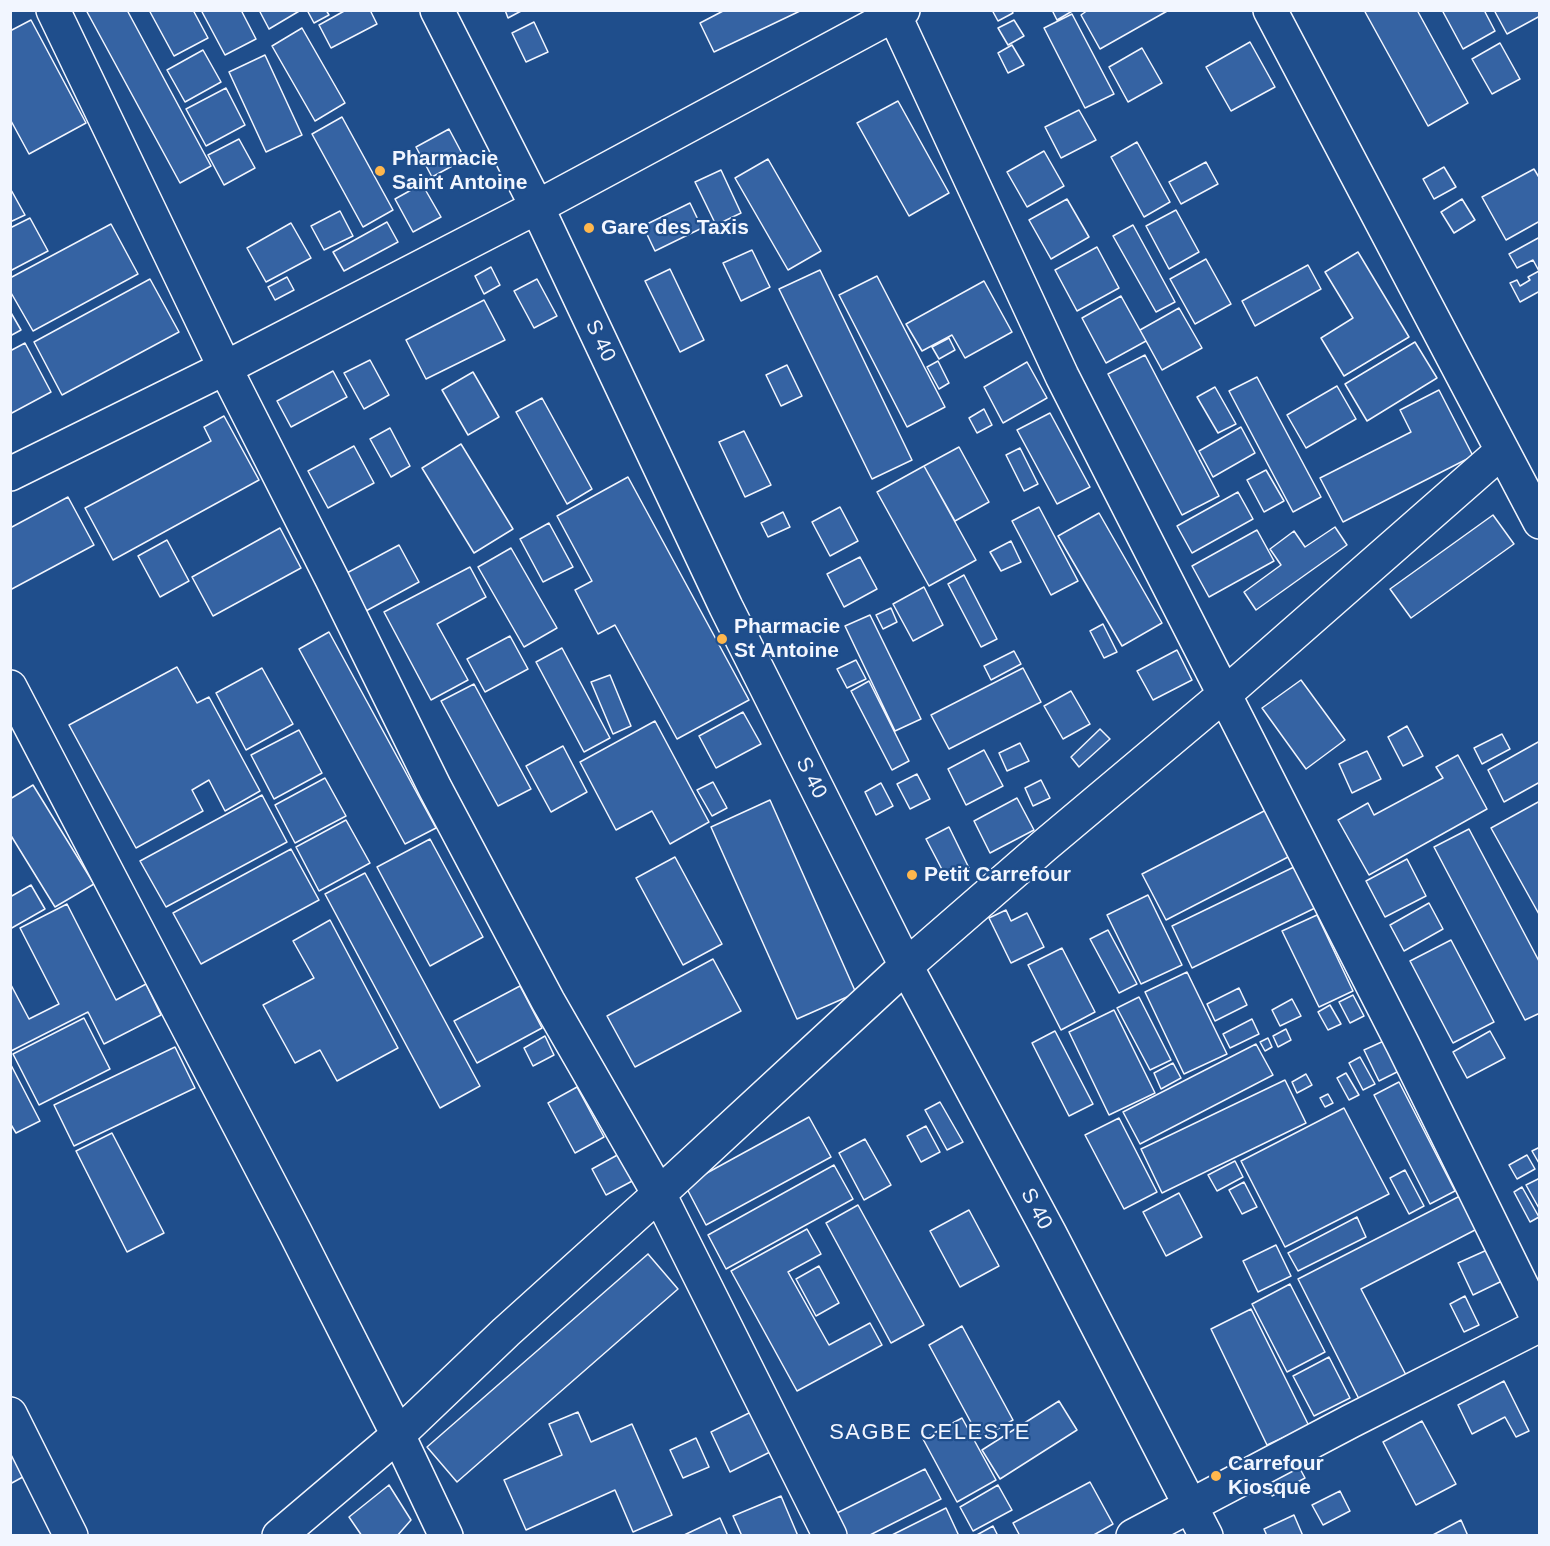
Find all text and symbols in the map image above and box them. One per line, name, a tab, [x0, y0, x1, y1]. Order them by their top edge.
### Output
place label: Pharmacie Saint Antoine	[392, 146, 527, 196]
marker: Pharmacie Saint Antoine	[373, 164, 387, 178]
place label: Gare des Taxis	[601, 215, 749, 241]
marker: Gare des Taxis	[582, 221, 596, 235]
street label: S 40	[579, 316, 621, 366]
place label: Pharmacie St Antoine	[734, 614, 840, 664]
marker: Pharmacie St Antoine	[715, 632, 729, 646]
street label: S 40	[790, 753, 832, 803]
place label: Petit Carrefour	[924, 862, 1071, 888]
marker: Petit Carrefour	[905, 868, 919, 882]
street label: S 40	[1015, 1184, 1057, 1234]
district label: SAGBE CELESTE	[829, 1420, 1031, 1446]
place label: Carrefour Kiosque	[1228, 1451, 1324, 1501]
marker: Carrefour Kiosque	[1209, 1469, 1223, 1483]

